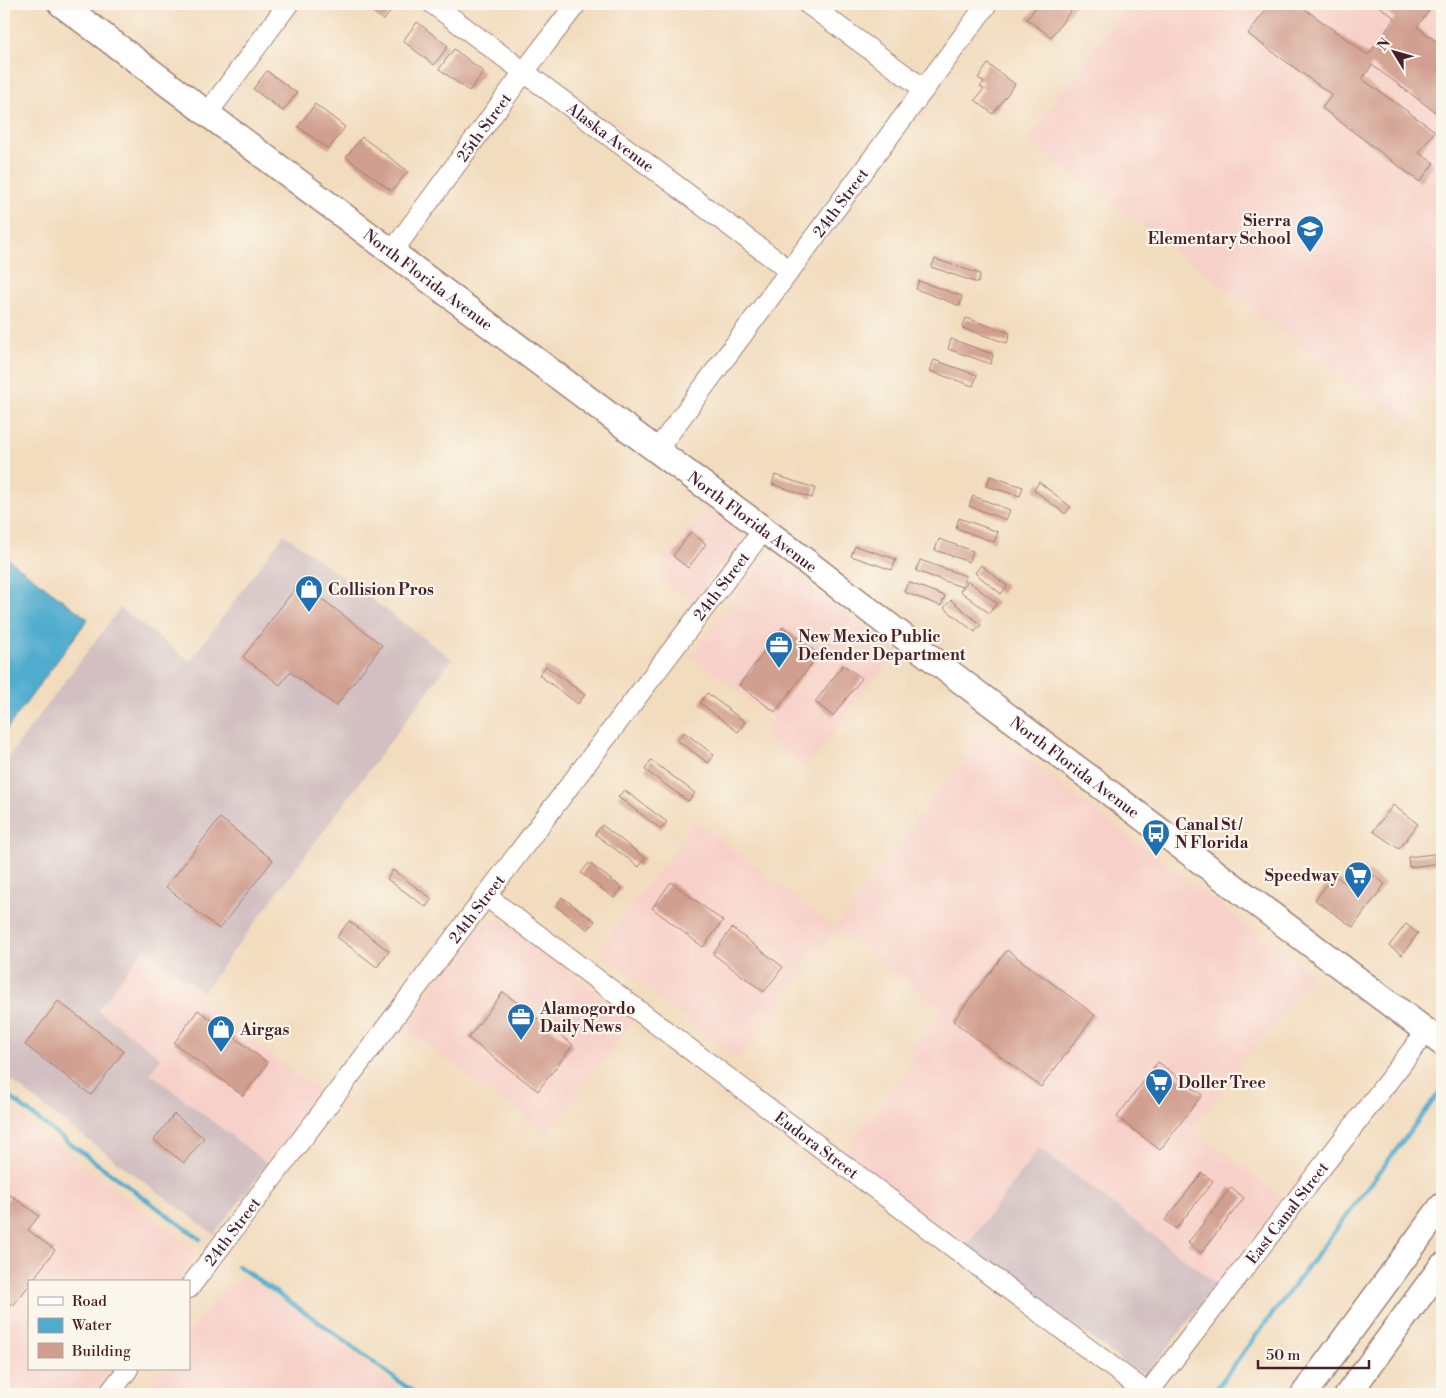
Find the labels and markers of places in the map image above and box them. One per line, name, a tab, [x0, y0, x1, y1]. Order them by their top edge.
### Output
place label: Sierra Elementary School	[1148, 211, 1292, 249]
school or university icon: Sierra Elementary School	[1295, 214, 1325, 253]
shop icon: Collision Pros	[294, 574, 324, 613]
place label: Collision Pros	[328, 580, 434, 600]
place label: New Mexico Public Defender Department	[798, 627, 966, 665]
office icon: New Mexico Public Defender Department	[764, 630, 794, 669]
place label: Canal St / N Florida	[1175, 815, 1249, 853]
bus stop icon: Canal St / N Florida	[1141, 818, 1171, 857]
supermarket icon: Speedway	[1343, 860, 1373, 899]
place label: Speedway	[1265, 866, 1340, 886]
place label: Alamogordo Daily News	[539, 999, 635, 1037]
office icon: Alamogordo Daily News	[506, 1002, 536, 1041]
shop icon: Airgas	[206, 1014, 236, 1053]
place label: Airgas	[239, 1020, 289, 1040]
supermarket icon: Doller Tree	[1144, 1067, 1174, 1106]
place label: Doller Tree	[1178, 1073, 1266, 1093]

